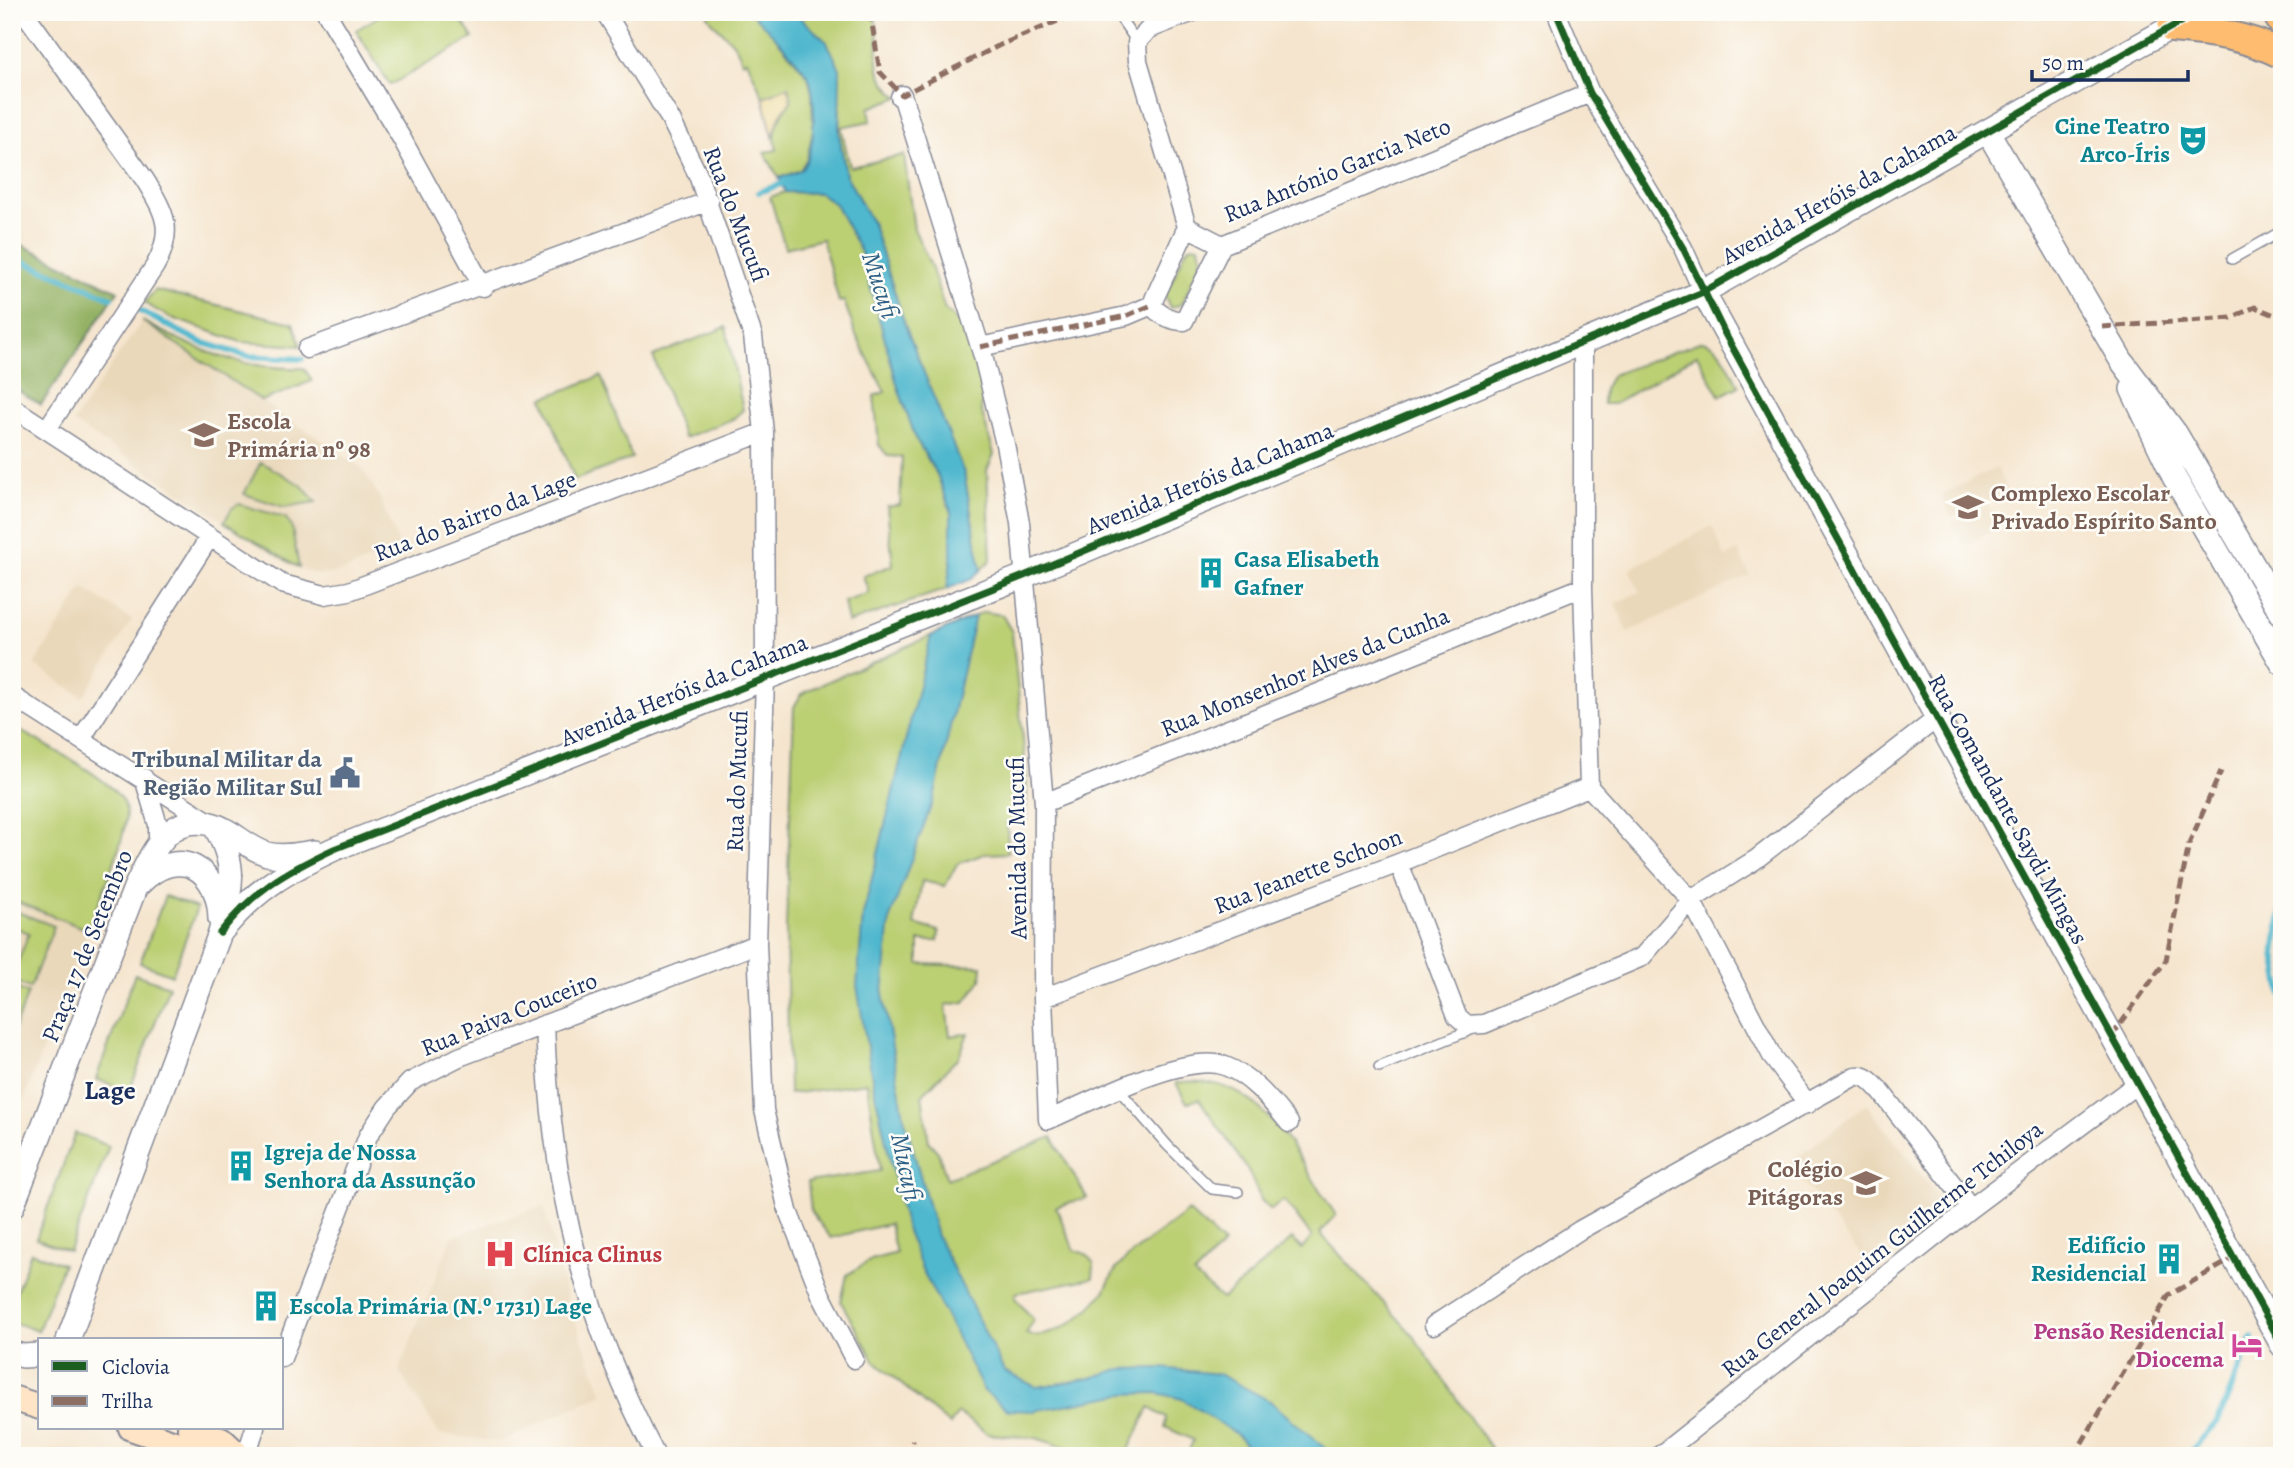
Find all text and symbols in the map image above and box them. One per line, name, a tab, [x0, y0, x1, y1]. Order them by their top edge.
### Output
scale bar	[2032, 38, 2187, 82]
text: 50 m	[2042, 49, 2084, 77]
street label: Rua António Garcia Neto	[1219, 110, 1455, 230]
place label: Cine Teatro Arco-Íris	[2055, 110, 2170, 170]
street label: Avenida Heróis da Cahama	[1715, 116, 1963, 272]
theatre icon: Cine Teatro Arco-Íris	[2176, 123, 2210, 157]
street label: Rua do Mucufi	[696, 142, 776, 286]
water label: Mucufi	[853, 247, 908, 323]
place label: Escola Primária nº 98	[227, 405, 371, 465]
street label: Avenida Heróis da Cahama	[1081, 413, 1339, 543]
school or university icon: Escola Primária nº 98	[187, 418, 221, 452]
street label: Rua do Bairro da Lage	[369, 463, 581, 569]
place label: Complexo Escolar Privado Espírito Santo	[1991, 477, 2217, 537]
school or university icon: Complexo Escolar Privado Espírito Santo	[1951, 490, 1985, 524]
place label: Casa Elisabeth Gafner	[1234, 543, 1379, 603]
building icon: Casa Elisabeth Gafner	[1194, 556, 1228, 590]
street label: Rua Monsenhor Alves da Cunha	[1156, 599, 1455, 745]
street label: Avenida Heróis da Cahama	[555, 625, 813, 755]
street label: Rua Comandante Saydi Mingas	[1920, 668, 2096, 950]
street label: Rua do Mucufi	[719, 709, 755, 853]
place label: Tribunal Militar da Região Militar Sul	[132, 743, 323, 803]
public building icon: Tribunal Militar da Região Militar Sul	[328, 756, 362, 790]
street label: Avenida do Mucufi	[999, 756, 1035, 941]
street label: Rua Jeanette Schoon	[1209, 820, 1407, 922]
street label: Praça 17 de Setembro	[34, 845, 140, 1047]
street label: Rua Paiva Couceiro	[416, 964, 602, 1064]
district label: Lage	[84, 1073, 136, 1108]
street label: Rua General Joaquim Guilherme Tchiloya	[1714, 1113, 2050, 1385]
water label: Mucufi	[882, 1130, 931, 1204]
place label: Igreja de Nossa Senhora da Assunção	[264, 1136, 476, 1196]
building icon: Igreja de Nossa Senhora da Assunção	[224, 1149, 258, 1183]
place label: Colégio Pitágoras	[1747, 1153, 1843, 1213]
school or university icon: Colégio Pitágoras	[1849, 1166, 1883, 1200]
place label: Edifício Residencial	[2031, 1229, 2147, 1289]
hospital icon: Clínica Clinus	[483, 1237, 517, 1271]
place label: Clínica Clinus	[523, 1238, 662, 1270]
building icon: Edifício Residencial	[2152, 1242, 2186, 1276]
building icon: Escola Primária (N.º 1731) Lage	[249, 1289, 283, 1323]
place label: Escola Primária (N.º 1731) Lage	[289, 1290, 592, 1322]
place label: Pensão Residencial Diocema	[2033, 1315, 2225, 1375]
hotel icon: Pensão Residencial Diocema	[2230, 1328, 2264, 1362]
legend	[38, 1338, 284, 1430]
text: Ciclovia	[102, 1353, 170, 1381]
text: Trilha	[102, 1387, 153, 1415]

